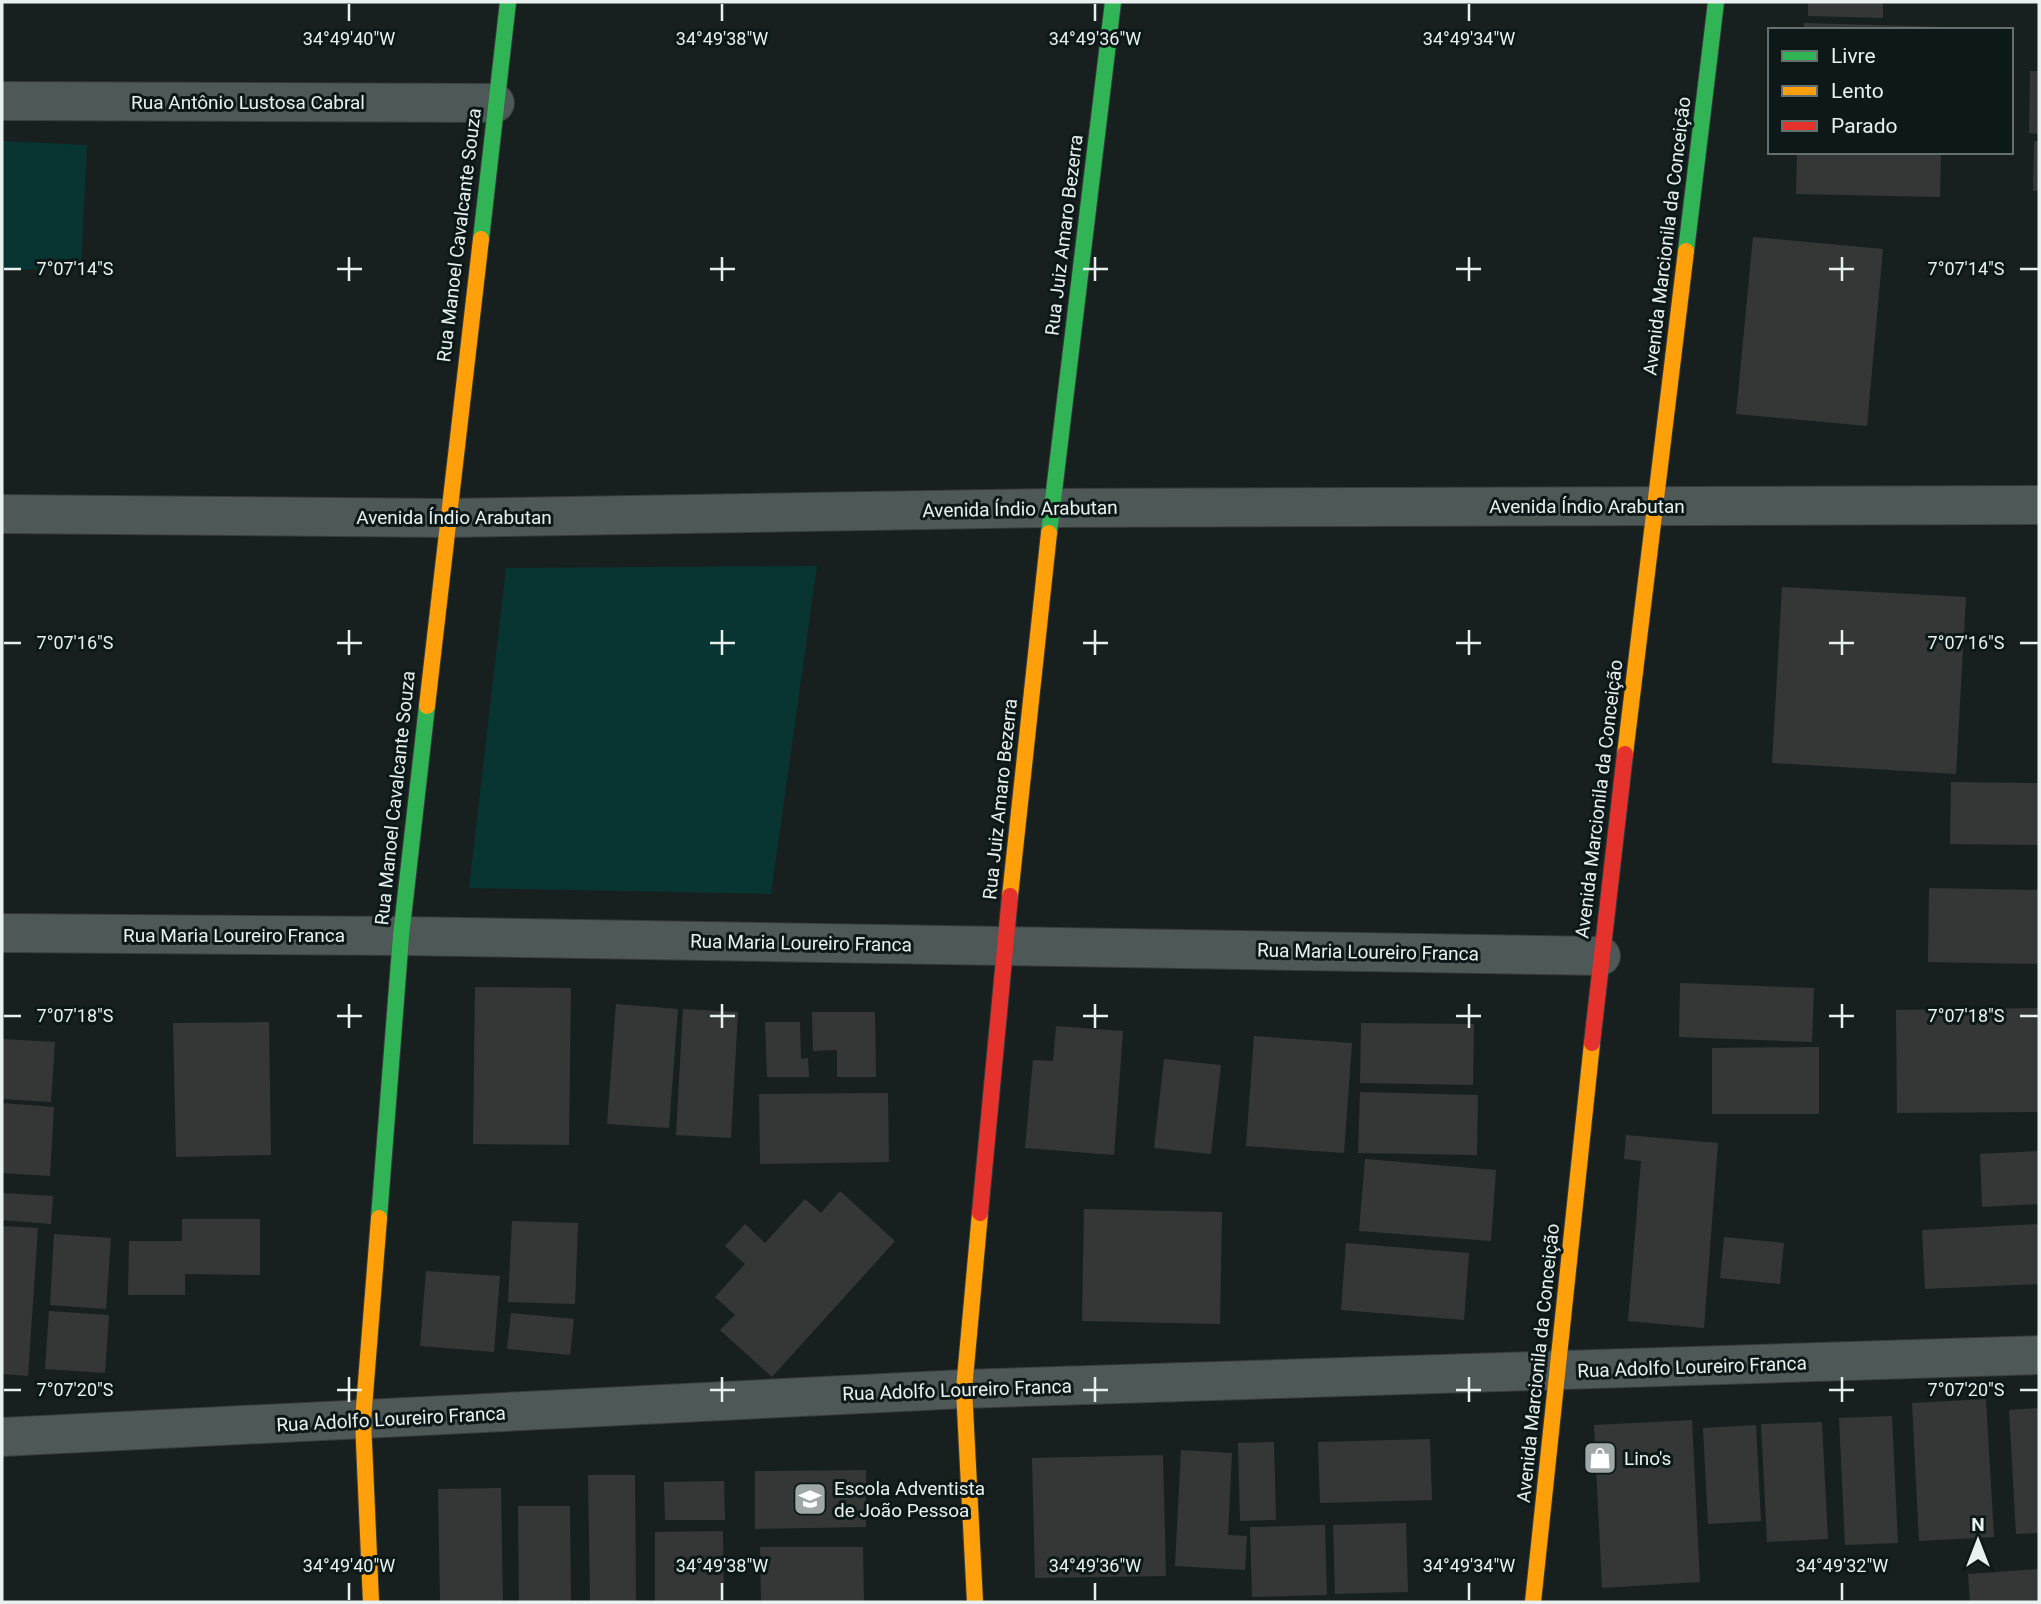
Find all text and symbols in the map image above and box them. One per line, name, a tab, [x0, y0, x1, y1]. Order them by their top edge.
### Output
text: 34°49'40"W	[303, 28, 395, 49]
text: 34°49'38"W	[676, 28, 768, 49]
text: 34°49'36"W	[1049, 28, 1141, 49]
text: 34°49'34"W	[1423, 28, 1515, 49]
legend	[1768, 28, 2013, 154]
text: Livre	[1831, 44, 1876, 68]
text: Lento	[1831, 79, 1884, 103]
street label: Rua Antônio Lustosa Cabral	[131, 91, 365, 114]
street label: Avenida Marcionila da Conceição	[1638, 95, 1696, 377]
street label: Rua Manoel Cavalcante Souza	[432, 107, 486, 363]
text: Parado	[1831, 114, 1898, 138]
street label: Rua Juiz Amaro Bezerra	[1040, 133, 1088, 337]
text: 7°07'14"S	[37, 258, 114, 279]
text: 7°07'14"S	[1928, 258, 2005, 279]
street label: Avenida Índio Arabutan	[1489, 495, 1685, 518]
street label: Avenida Índio Arabutan	[922, 496, 1118, 522]
street label: Avenida Índio Arabutan	[356, 506, 552, 529]
text: 7°07'16"S	[37, 632, 114, 653]
text: 7°07'16"S	[1928, 632, 2005, 653]
street label: Avenida Marcionila da Conceição	[1570, 658, 1628, 940]
street label: Rua Manoel Cavalcante Souza	[370, 670, 420, 926]
street label: Rua Juiz Amaro Bezerra	[978, 697, 1022, 901]
street label: Rua Maria Loureiro Franca	[123, 924, 345, 947]
street label: Rua Maria Loureiro Franca	[690, 930, 912, 956]
street label: Rua Maria Loureiro Franca	[1257, 939, 1479, 965]
text: 7°07'18"S	[37, 1005, 114, 1026]
text: 7°07'18"S	[1928, 1005, 2005, 1026]
street label: Avenida Marcionila da Conceição	[1512, 1222, 1564, 1504]
street label: Rua Adolfo Loureiro Franca	[1577, 1351, 1807, 1383]
street label: Rua Adolfo Loureiro Franca	[842, 1374, 1072, 1406]
text: 7°07'20"S	[37, 1379, 114, 1400]
text: 7°07'20"S	[1928, 1379, 2005, 1400]
street label: Rua Adolfo Loureiro Franca	[276, 1402, 506, 1436]
shop icon: Lino's	[1581, 1439, 1619, 1477]
place label: Lino's	[1624, 1447, 1671, 1470]
place label: Escola Adventista de João Pessoa	[834, 1477, 985, 1522]
school or university icon: Escola Adventista de João Pessoa	[791, 1480, 829, 1518]
north arrow	[1943, 1506, 2013, 1576]
text: N	[1971, 1513, 1985, 1536]
text: 34°49'40"W	[303, 1555, 395, 1576]
text: 34°49'38"W	[676, 1555, 768, 1576]
text: 34°49'36"W	[1049, 1555, 1141, 1576]
text: 34°49'34"W	[1423, 1555, 1515, 1576]
text: 34°49'32"W	[1796, 1555, 1888, 1576]

